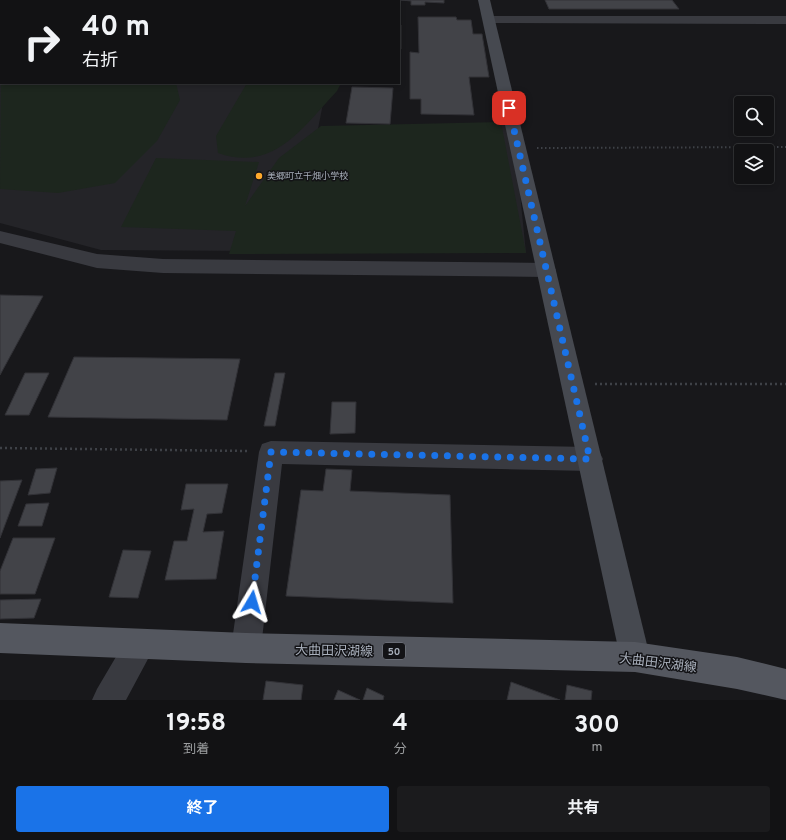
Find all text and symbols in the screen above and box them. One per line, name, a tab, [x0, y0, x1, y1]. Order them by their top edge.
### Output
text: 40 m	[82, 10, 150, 46]
icon: right	[16, 16, 68, 68]
text: 右折	[82, 50, 118, 73]
pin	[492, 91, 526, 125]
map controls	[734, 96, 774, 184]
button: search	[734, 96, 774, 136]
icon: arrive	[498, 97, 520, 119]
button: layers	[734, 144, 774, 184]
marker: 美郷町立千畑小学校	[254, 171, 264, 181]
place label: 美郷町立千畑小学校	[267, 171, 348, 182]
position arrow	[231, 581, 273, 623]
street label: 大曲田沢湖線	[295, 642, 373, 661]
road number: 50	[383, 643, 405, 659]
street label: 大曲田沢湖線	[618, 650, 698, 677]
text: 19:58	[166, 709, 226, 739]
text: 4	[392, 709, 408, 739]
text: 300	[574, 711, 620, 741]
text: m	[591, 740, 602, 756]
text: 到着	[183, 742, 209, 758]
text: 分	[394, 742, 407, 758]
button: 終了	[16, 786, 389, 832]
button: 共有	[397, 786, 770, 832]

